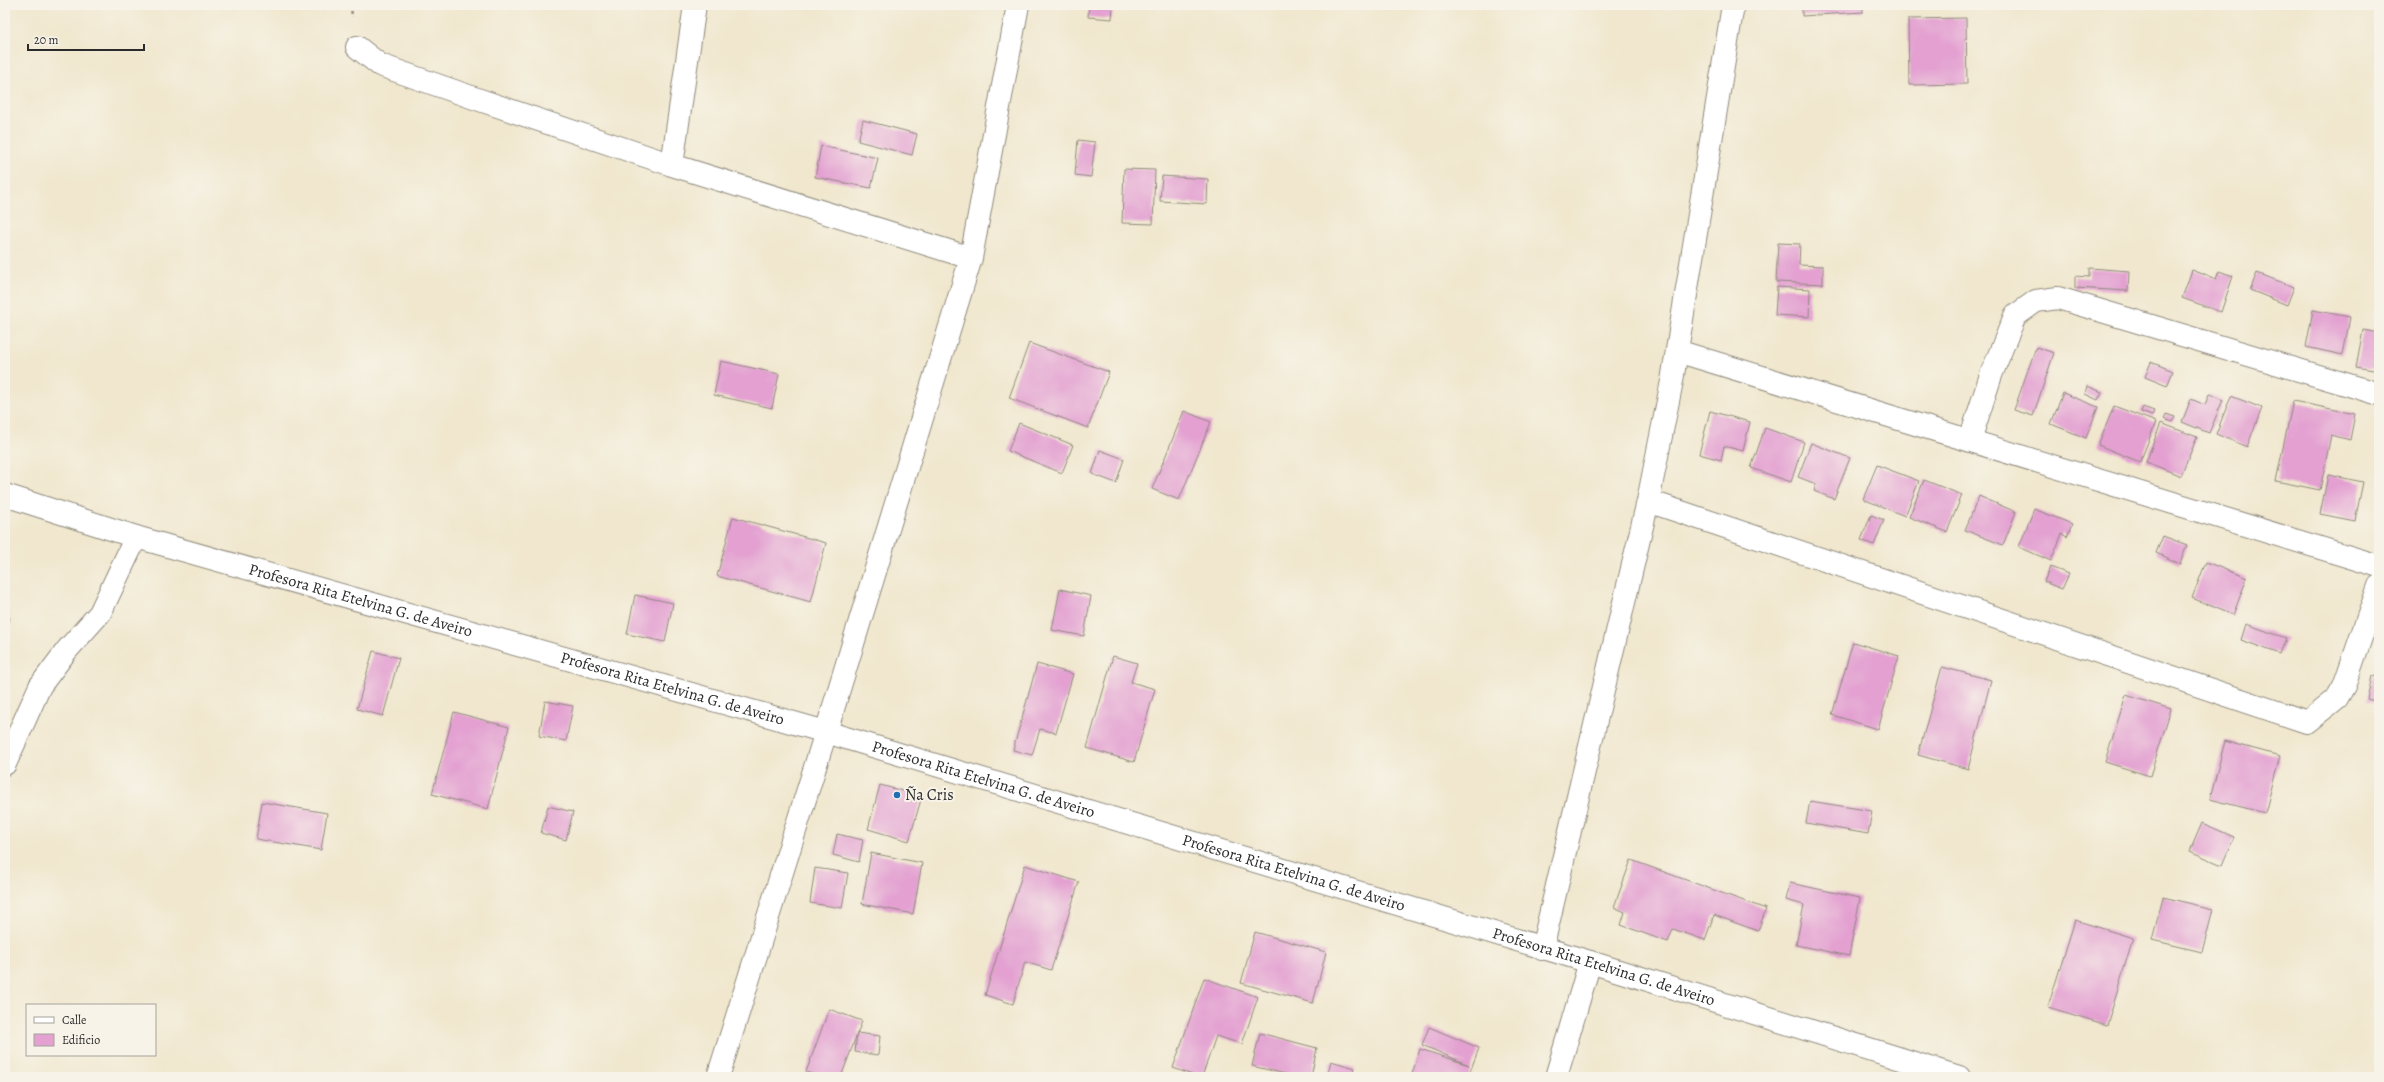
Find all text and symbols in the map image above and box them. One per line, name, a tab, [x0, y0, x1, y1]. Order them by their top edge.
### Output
scale bar	[28, 26, 144, 52]
text: 20 m	[34, 32, 58, 48]
street label: Profesora Rita Etelvina G. de Aveiro	[246, 558, 475, 643]
street label: Profesora Rita Etelvina G. de Aveiro	[558, 647, 787, 731]
street label: Profesora Rita Etelvina G. de Aveiro	[869, 735, 1098, 823]
place label: Ña Cris	[905, 784, 954, 806]
marker: Ña Cris	[892, 790, 902, 800]
street label: Profesora Rita Etelvina G. de Aveiro	[1180, 829, 1408, 917]
street label: Profesora Rita Etelvina G. de Aveiro	[1490, 922, 1718, 1011]
legend	[26, 1004, 156, 1056]
text: Calle	[62, 1012, 86, 1028]
text: Edificio	[62, 1032, 100, 1048]

